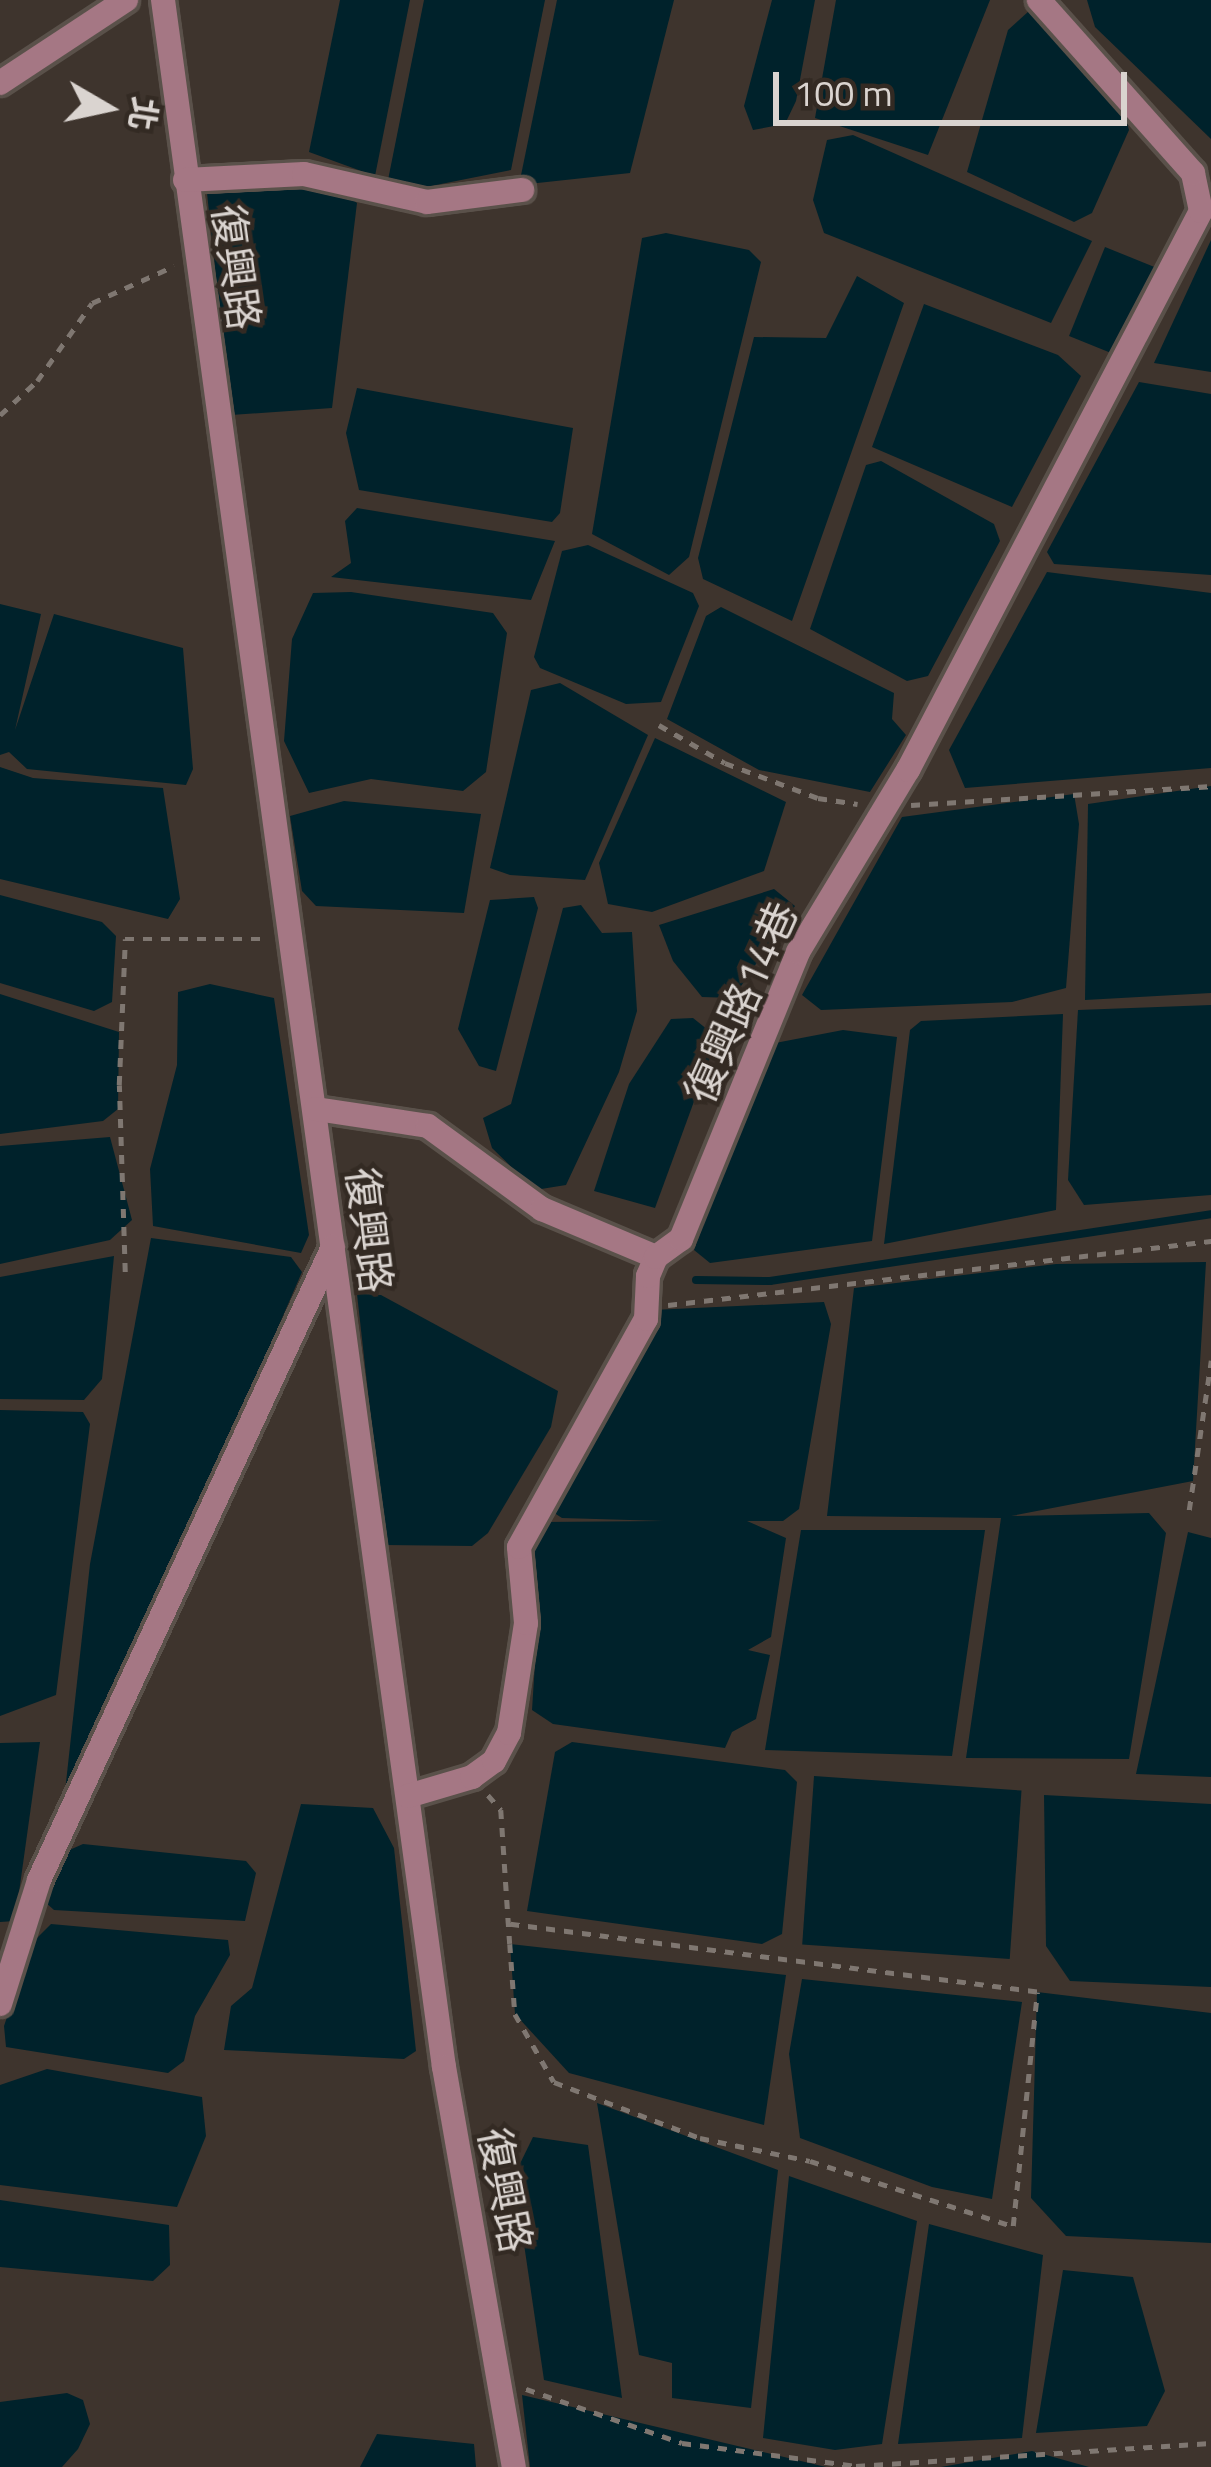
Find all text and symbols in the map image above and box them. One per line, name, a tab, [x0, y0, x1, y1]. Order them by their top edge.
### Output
north arrow	[48, 48, 168, 168]
scale bar	[779, 48, 1133, 122]
text: 100 m	[794, 65, 893, 120]
text: 北	[116, 93, 171, 134]
street label: 復興路	[203, 201, 271, 333]
street label: 復興路14巷	[673, 894, 807, 1110]
street label: 復興路	[337, 1164, 403, 1296]
street label: 復興路	[469, 2123, 543, 2257]

